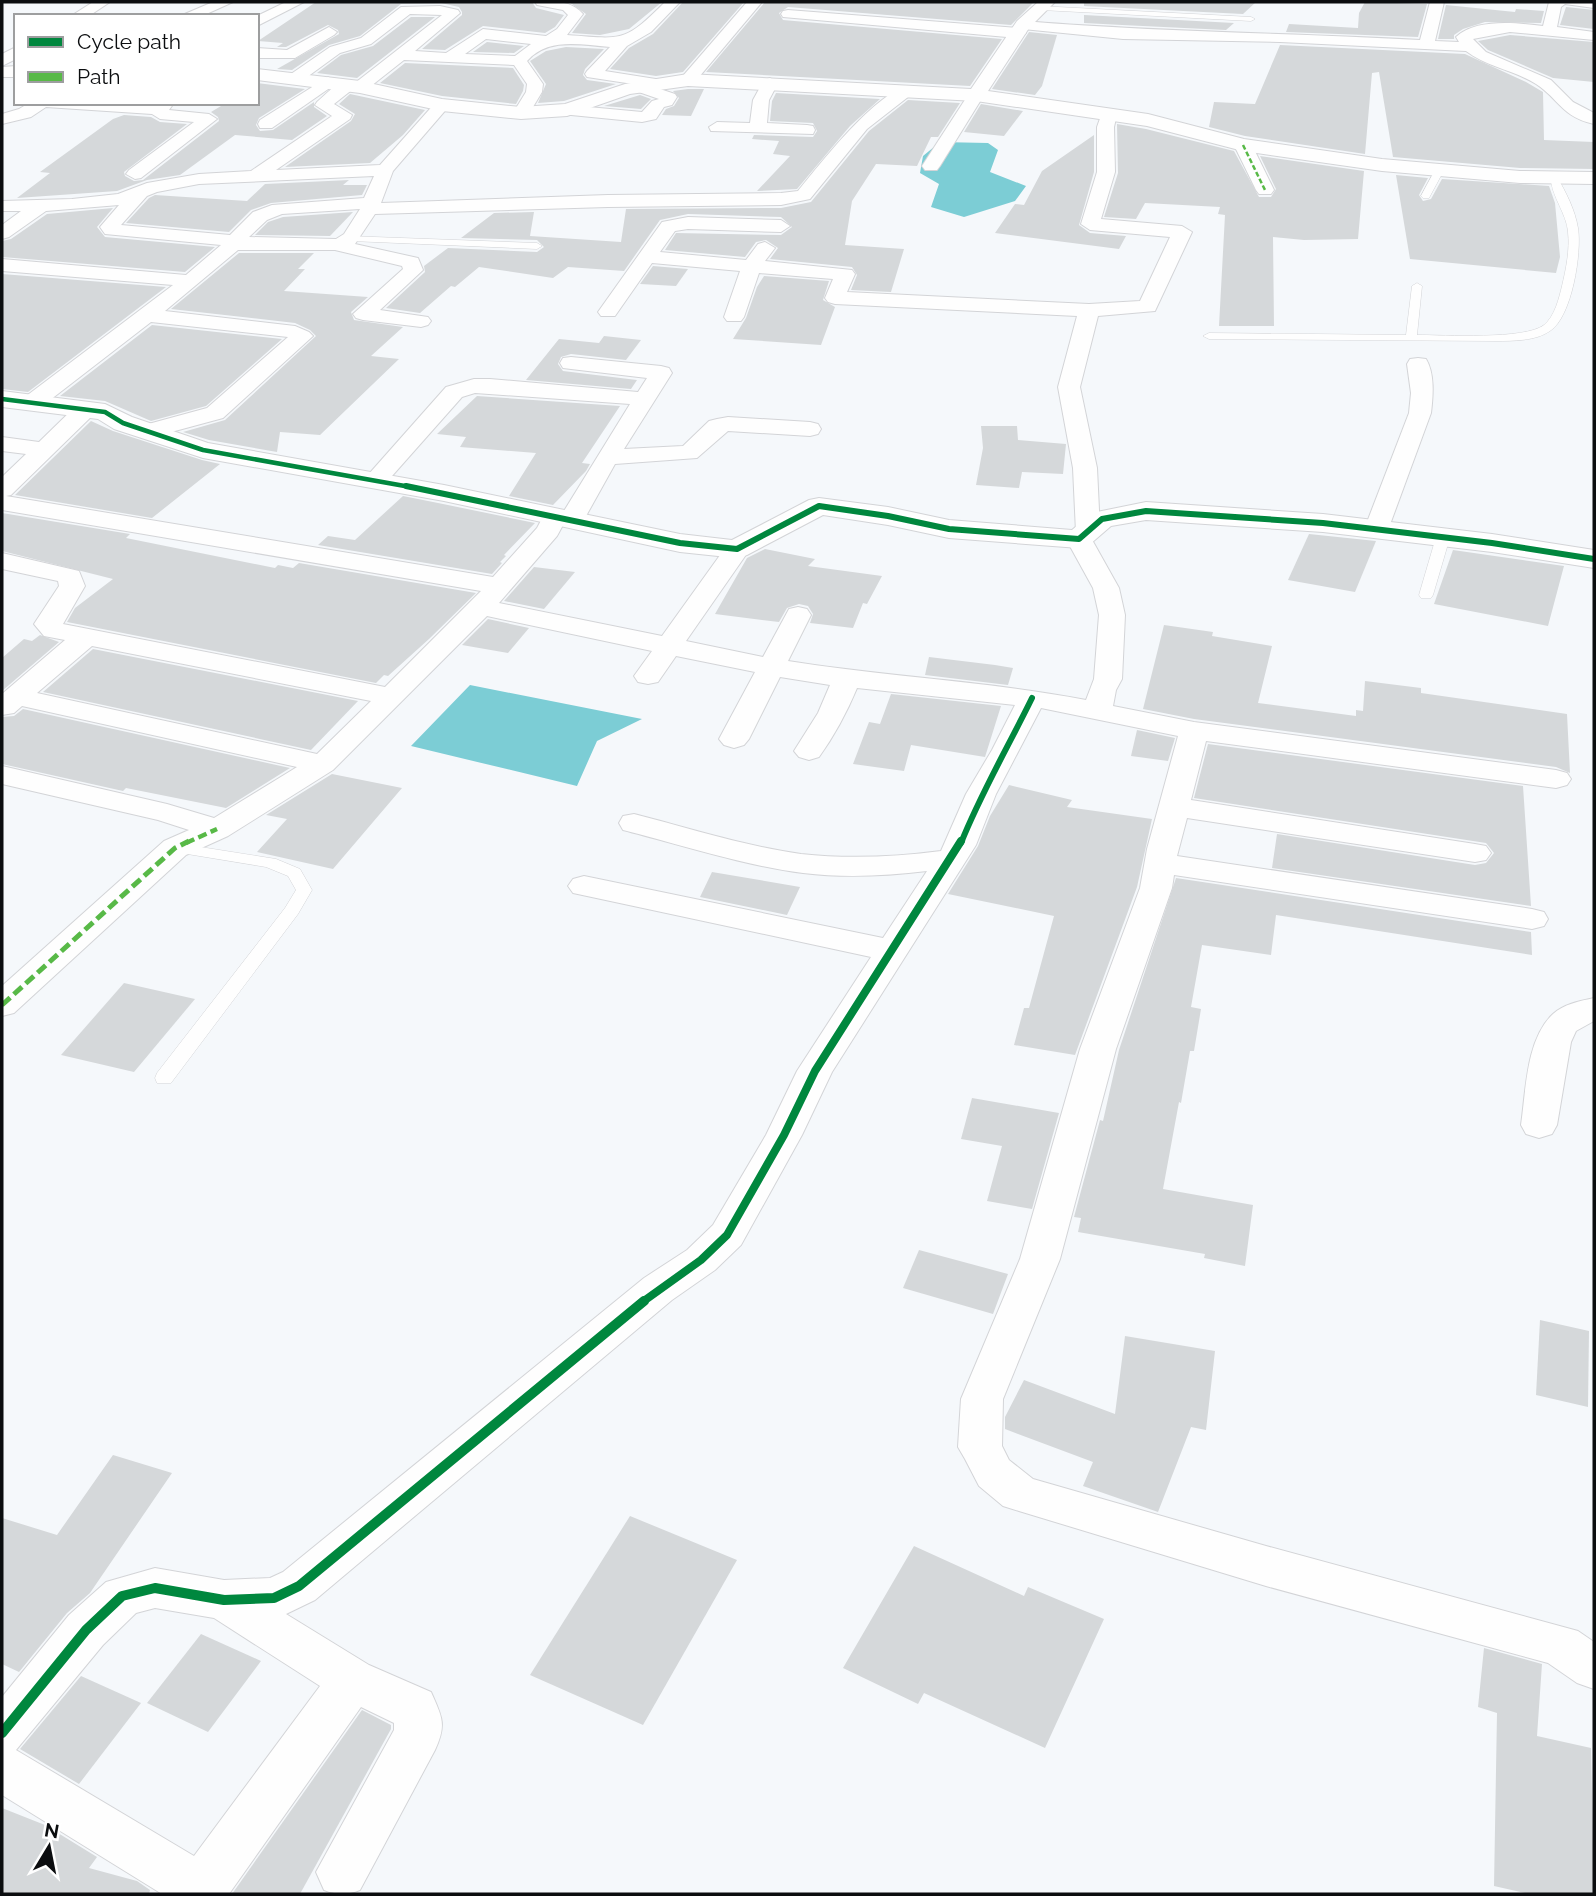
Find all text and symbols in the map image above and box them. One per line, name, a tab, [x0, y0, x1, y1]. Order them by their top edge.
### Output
legend	[14, 14, 259, 105]
text: Cycle path	[77, 29, 181, 54]
text: Path	[77, 64, 121, 89]
north arrow	[14, 1812, 84, 1882]
text: N	[43, 1818, 61, 1842]

